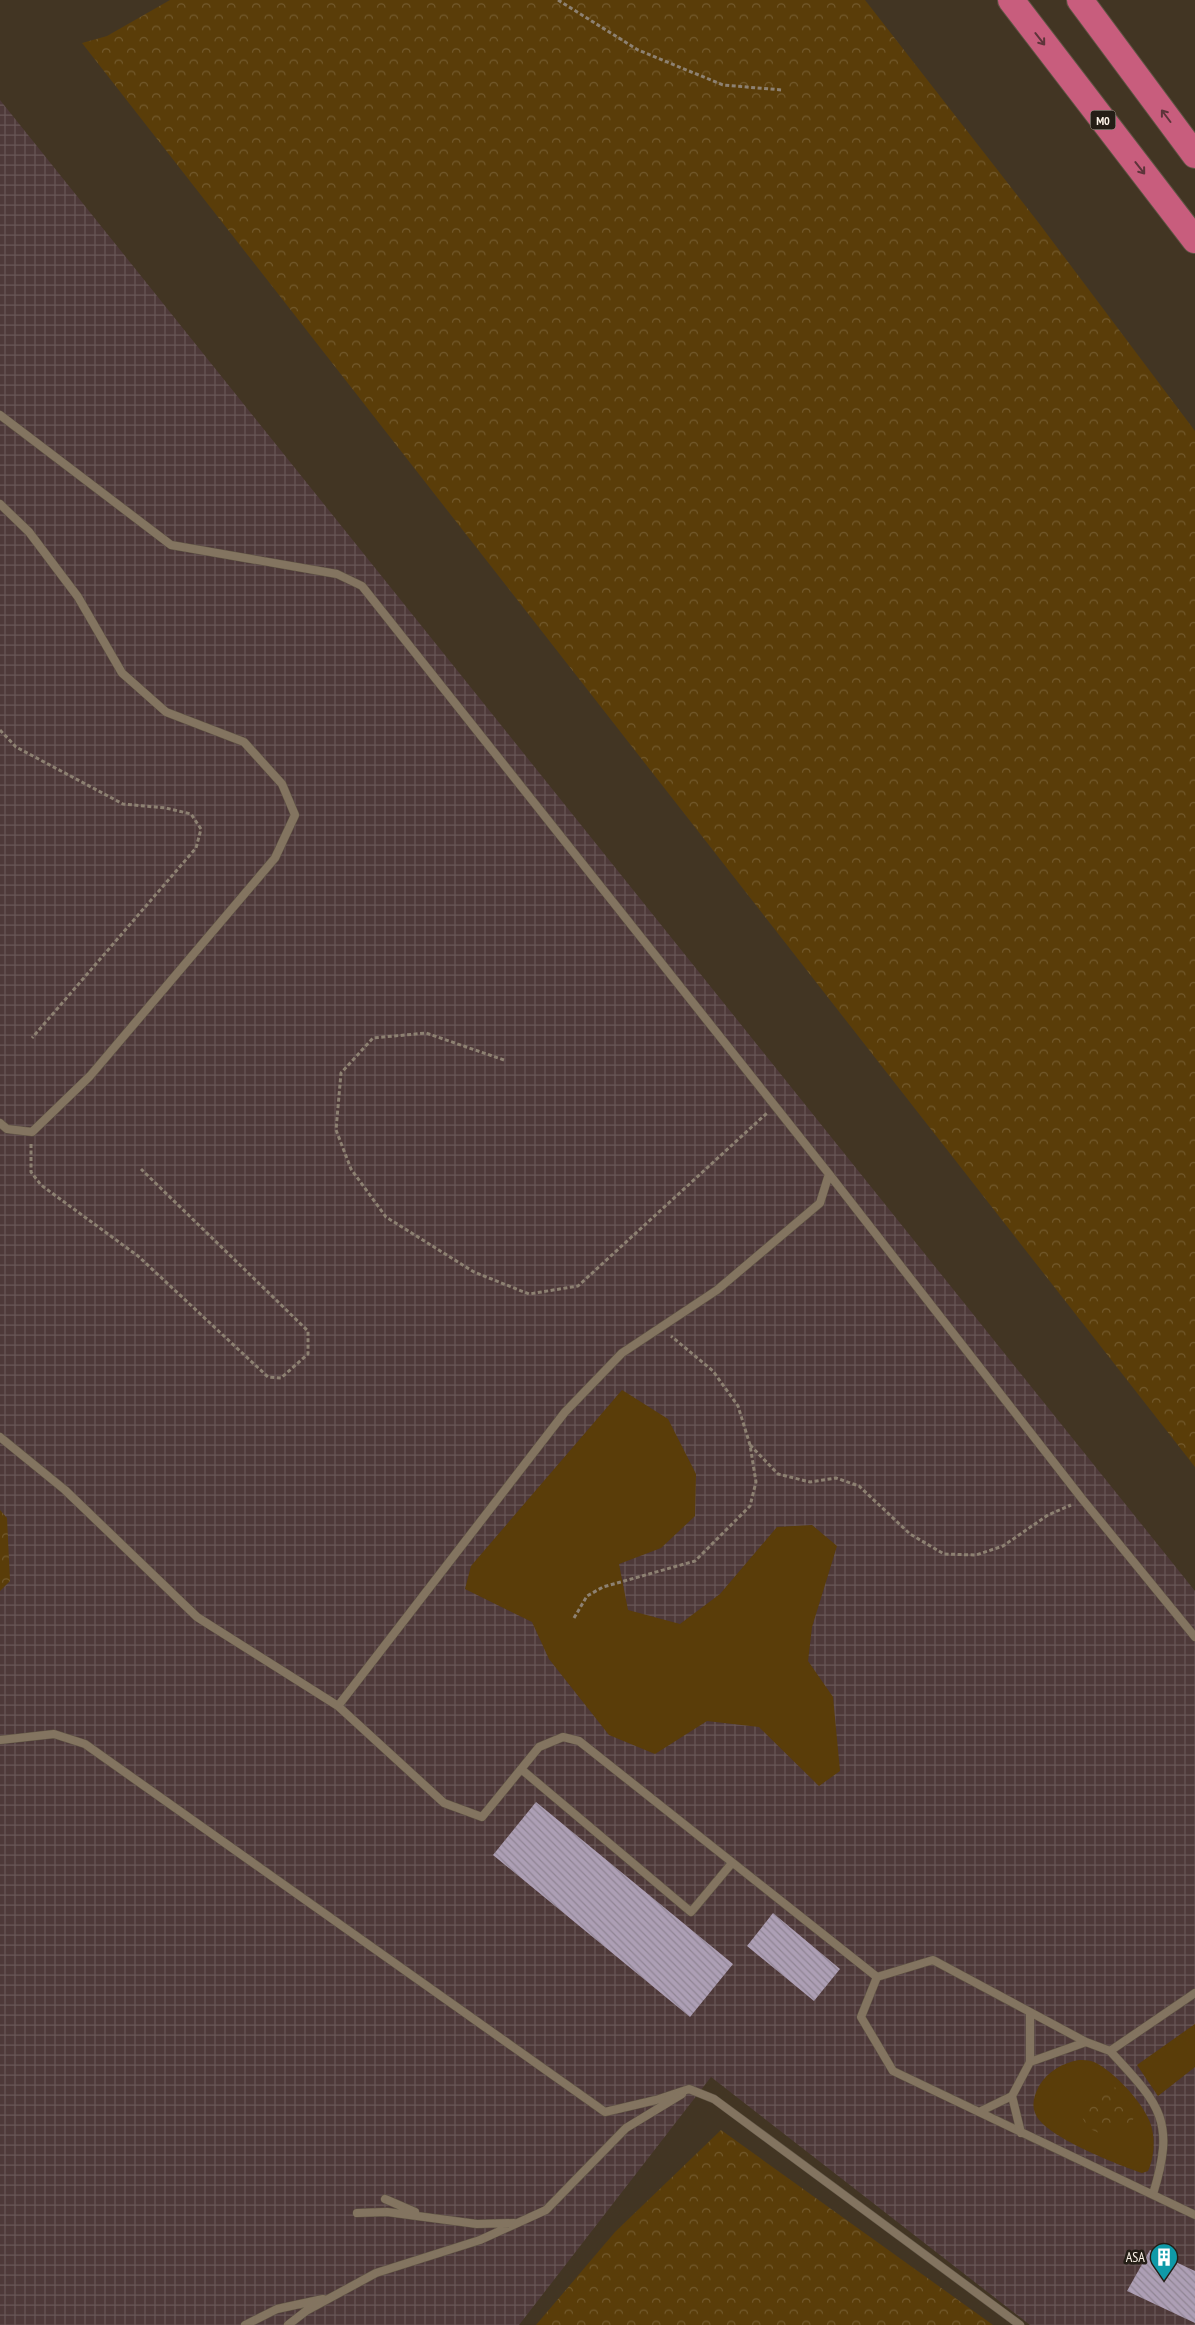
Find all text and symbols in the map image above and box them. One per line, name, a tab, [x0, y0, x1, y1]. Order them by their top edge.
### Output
one-way arrow	[1035, 32, 1046, 45]
one-way arrow	[1161, 109, 1171, 123]
road number: M0	[1090, 110, 1116, 130]
one-way arrow	[1134, 161, 1145, 174]
building icon: ASA	[1149, 2242, 1179, 2281]
place label: ASA	[1126, 2248, 1145, 2266]

